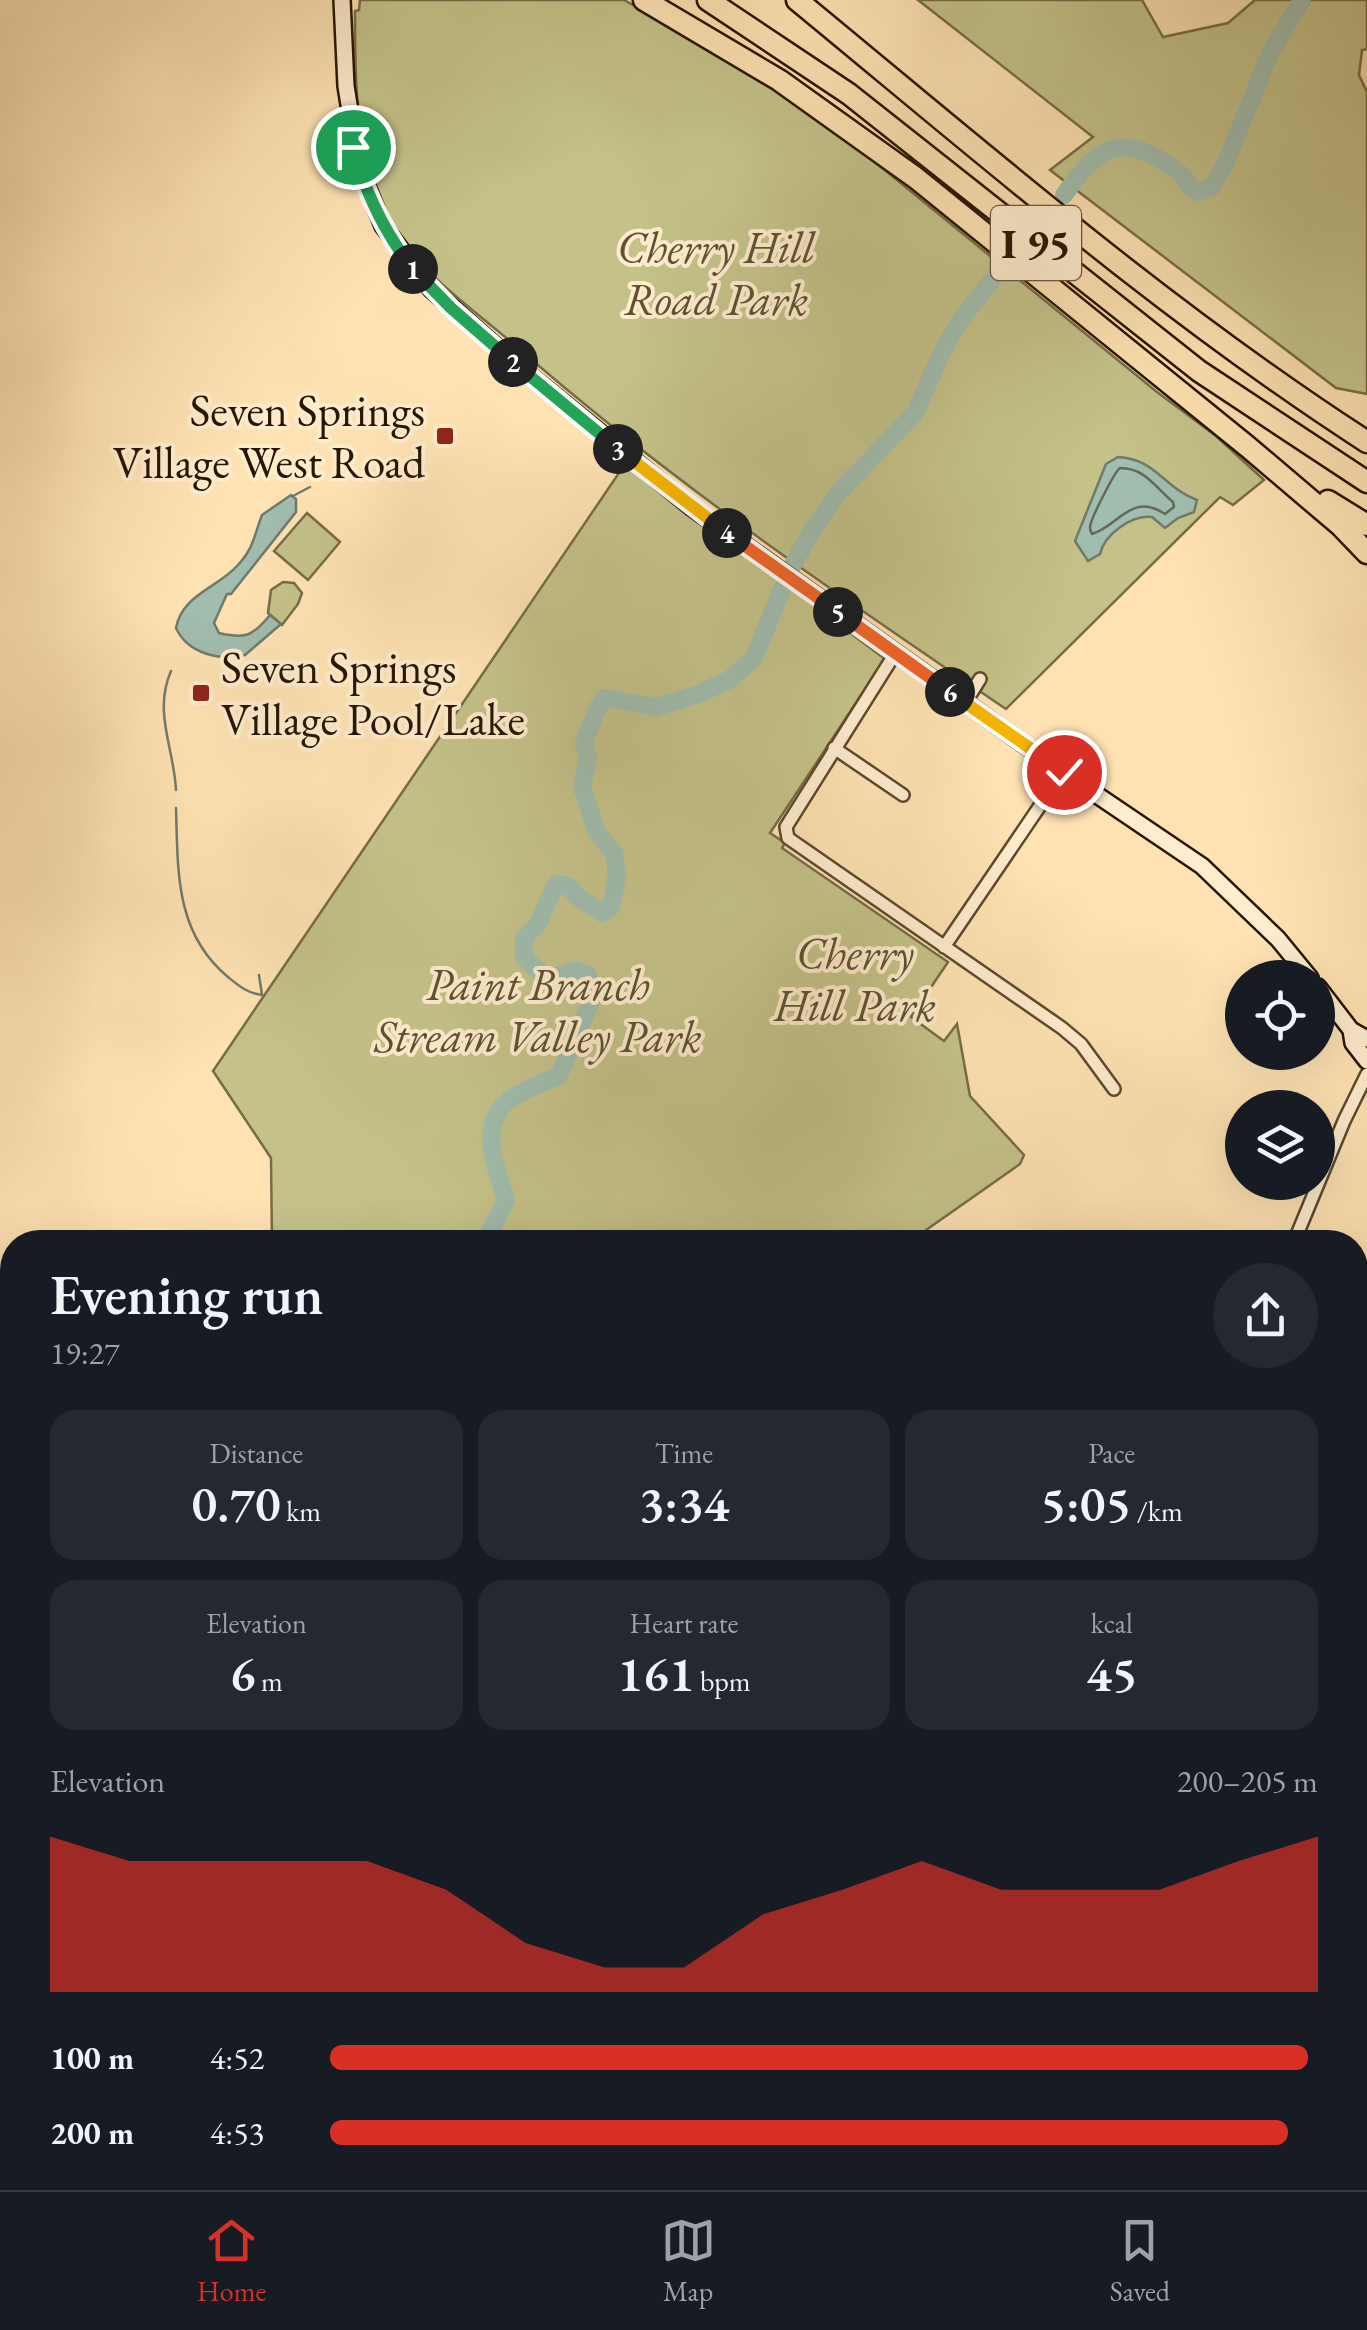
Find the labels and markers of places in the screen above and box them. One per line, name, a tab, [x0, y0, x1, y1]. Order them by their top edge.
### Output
pin	[311, 105, 396, 190]
pin: 1	[388, 244, 438, 294]
pin: 2	[488, 337, 538, 387]
place label: Seven Springs Village West Road	[113, 381, 425, 491]
pin: 3	[593, 424, 643, 474]
marker: Seven Springs Village West Road	[434, 425, 456, 447]
pin: 4	[702, 508, 752, 558]
pin: 5	[813, 587, 863, 637]
place label: Seven Springs Village Pool/Lake	[221, 638, 525, 748]
pin: 6	[925, 667, 975, 717]
marker: Seven Springs Village Pool/Lake	[190, 682, 212, 704]
pin	[1022, 730, 1107, 815]

